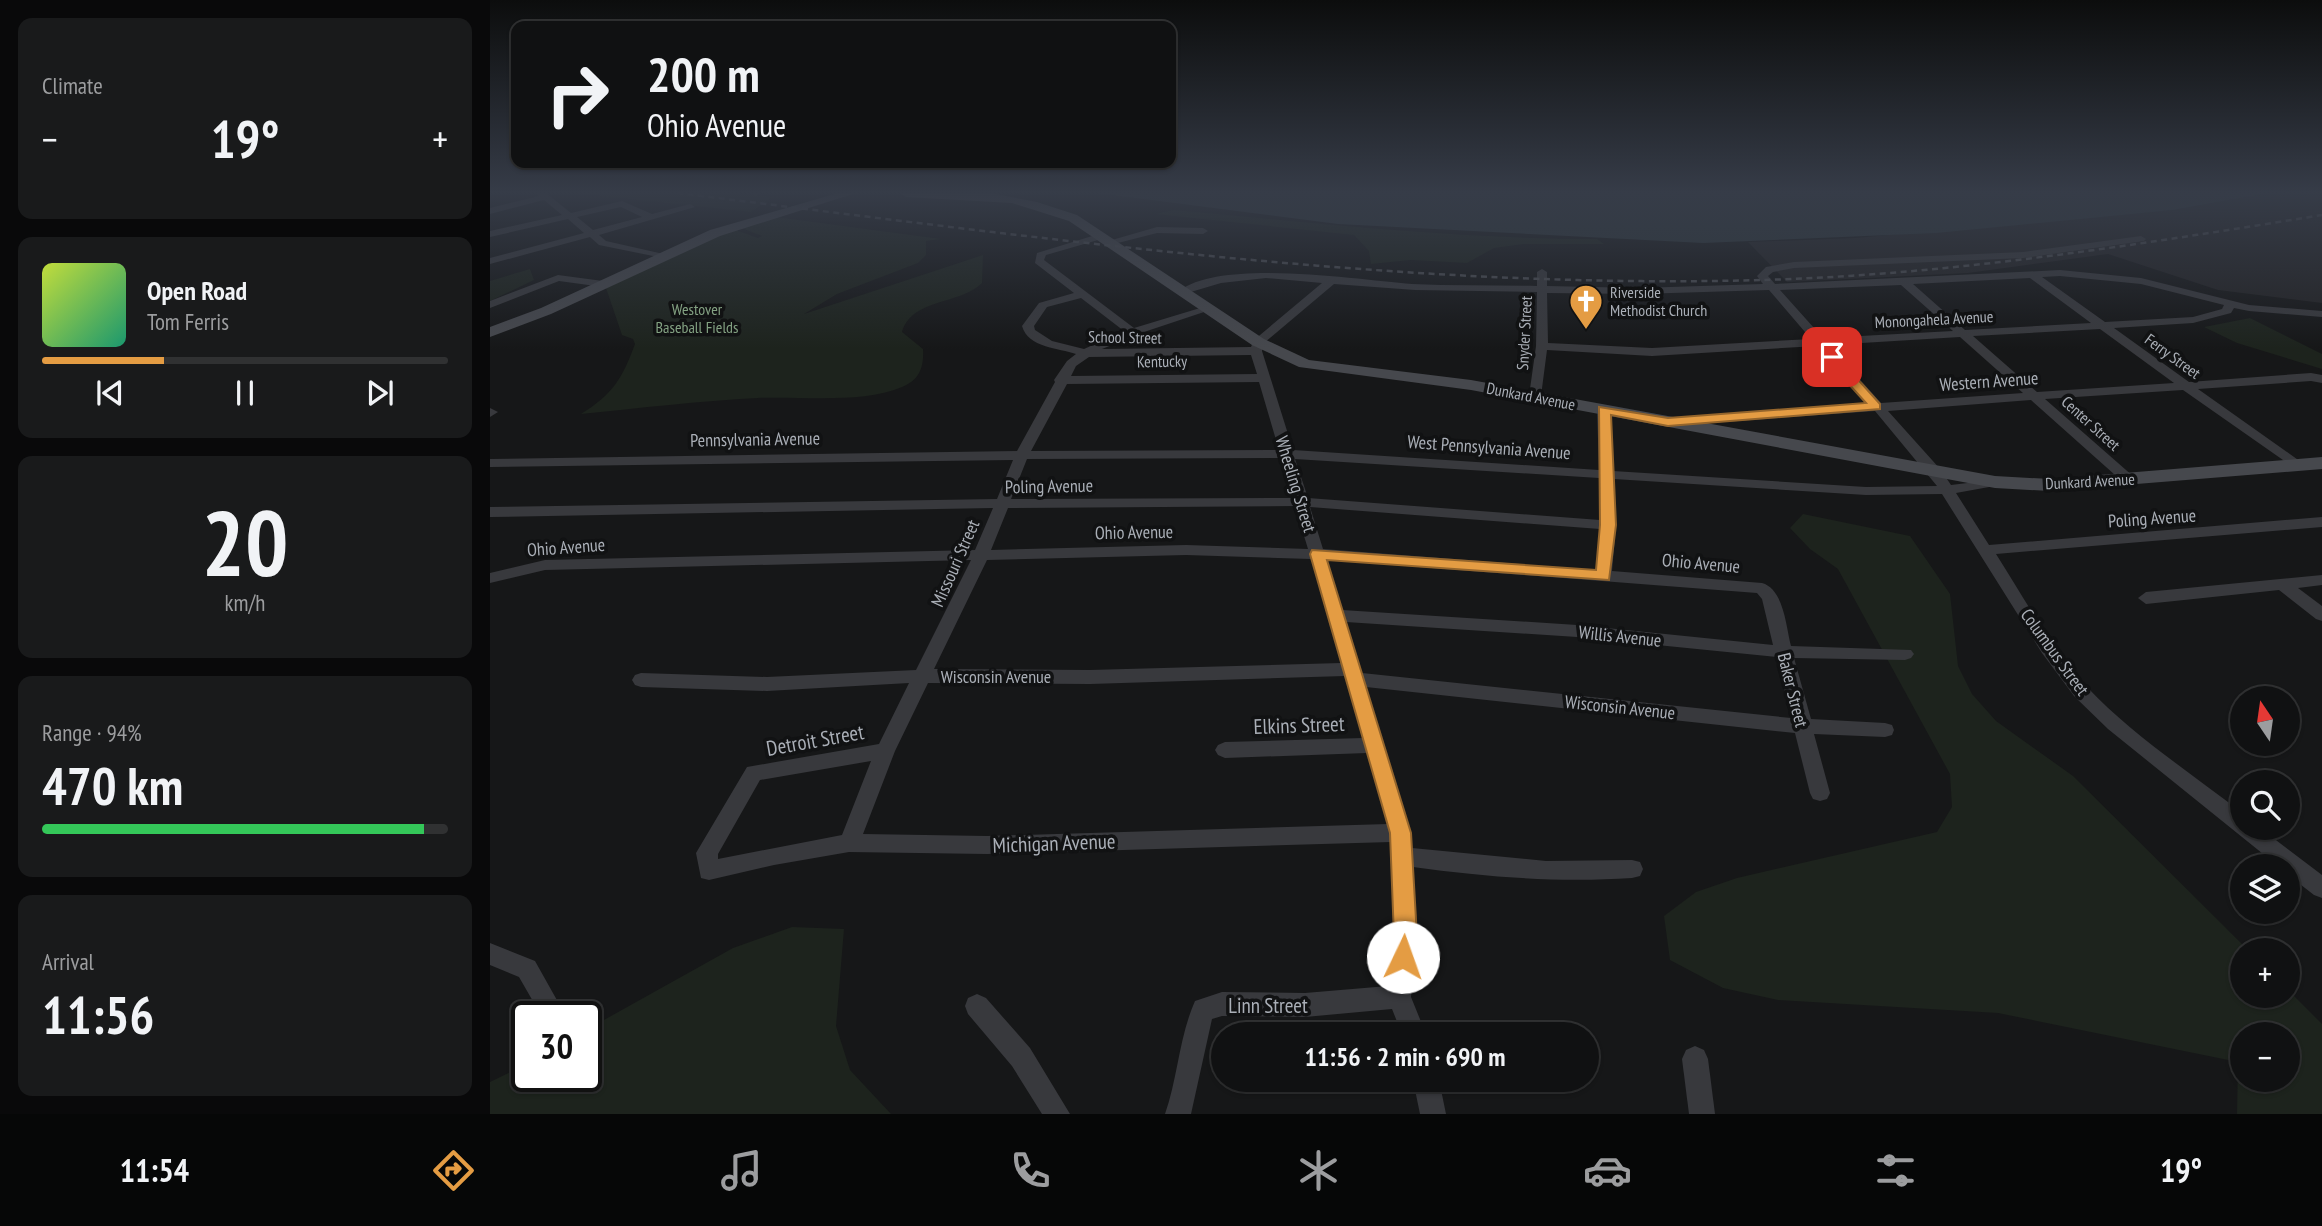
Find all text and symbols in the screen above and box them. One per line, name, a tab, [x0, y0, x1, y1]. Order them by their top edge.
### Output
text: 200 m	[647, 42, 760, 106]
icon: right	[532, 49, 623, 140]
text: Climate	[42, 71, 103, 100]
text: Ohio Avenue	[647, 104, 786, 146]
text: 19°	[211, 105, 279, 172]
text: −	[42, 114, 58, 163]
text: +	[432, 114, 448, 163]
text: Open Road	[147, 274, 247, 307]
church icon: Riverside Methodist Church	[1567, 282, 1605, 331]
place label: Riverside Methodist Church	[1610, 282, 1707, 320]
street label: Snyder Street	[1512, 295, 1536, 371]
park label: Westover Baseball Fields	[656, 299, 738, 337]
street label: Monongahela Avenue	[1874, 306, 1994, 332]
text: Tom Ferris	[147, 307, 229, 336]
street label: School Street	[1088, 326, 1163, 348]
pin	[1802, 327, 1862, 387]
street label: Ferry Street	[2141, 329, 2205, 383]
icon: arrive	[1813, 338, 1851, 376]
street label: Kentucky	[1137, 351, 1187, 371]
street label: Western Avenue	[1939, 366, 2039, 396]
icon: previous	[91, 374, 129, 412]
icon: pause	[226, 374, 264, 412]
icon: next	[361, 374, 399, 412]
street label: Dunkard Avenue	[1485, 378, 1577, 414]
street label: Center Street	[2057, 391, 2125, 455]
street label: Pennsylvania Avenue	[690, 426, 820, 452]
street label: West Pennsylvania Avenue	[1407, 430, 1571, 464]
street label: Wheeling Street	[1270, 433, 1322, 535]
street label: Dunkard Avenue	[2045, 469, 2135, 493]
street label: Poling Avenue	[1005, 474, 1093, 498]
text: 20	[202, 483, 289, 601]
street label: Poling Avenue	[2107, 503, 2197, 533]
street label: Missouri Street	[926, 516, 984, 610]
street label: Ohio Avenue	[1095, 520, 1173, 544]
street label: Ohio Avenue	[526, 533, 606, 561]
street label: Ohio Avenue	[1661, 548, 1741, 578]
text: km/h	[225, 588, 265, 617]
street label: Columbus Street	[2016, 604, 2094, 700]
street label: Willis Avenue	[1577, 620, 1663, 652]
street label: Baker Street	[1773, 650, 1813, 730]
street label: Wisconsin Avenue	[941, 665, 1051, 688]
north arrow	[2230, 686, 2300, 756]
map controls	[2230, 686, 2300, 1092]
street label: Wisconsin Avenue	[1564, 690, 1676, 724]
street label: Elkins Street	[1253, 710, 1345, 740]
text: Range · 94%	[42, 718, 142, 747]
street label: Detroit Street	[764, 718, 866, 762]
text: 470 km	[42, 752, 183, 819]
button: search	[2230, 770, 2300, 840]
street label: Michigan Avenue	[992, 827, 1116, 859]
button: layers	[2230, 854, 2300, 924]
position arrow	[1366, 920, 1440, 994]
button: +	[2230, 938, 2300, 1008]
text: Arrival	[42, 947, 94, 976]
text: 11:56	[42, 981, 154, 1048]
street label: Linn Street	[1228, 992, 1308, 1019]
speed limit sign: 30	[511, 1001, 602, 1092]
button: −	[2230, 1022, 2300, 1092]
text: 11:56 · 2 min · 690 m	[1305, 1040, 1505, 1073]
icon: directions	[429, 1146, 478, 1195]
icon: music	[717, 1146, 766, 1195]
icon: phone	[1006, 1146, 1055, 1195]
icon: climate	[1294, 1146, 1343, 1195]
icon: car	[1583, 1146, 1632, 1195]
icon: filters	[1871, 1146, 1920, 1195]
text: 11:54	[120, 1149, 189, 1191]
text: 19°	[2160, 1149, 2202, 1191]

